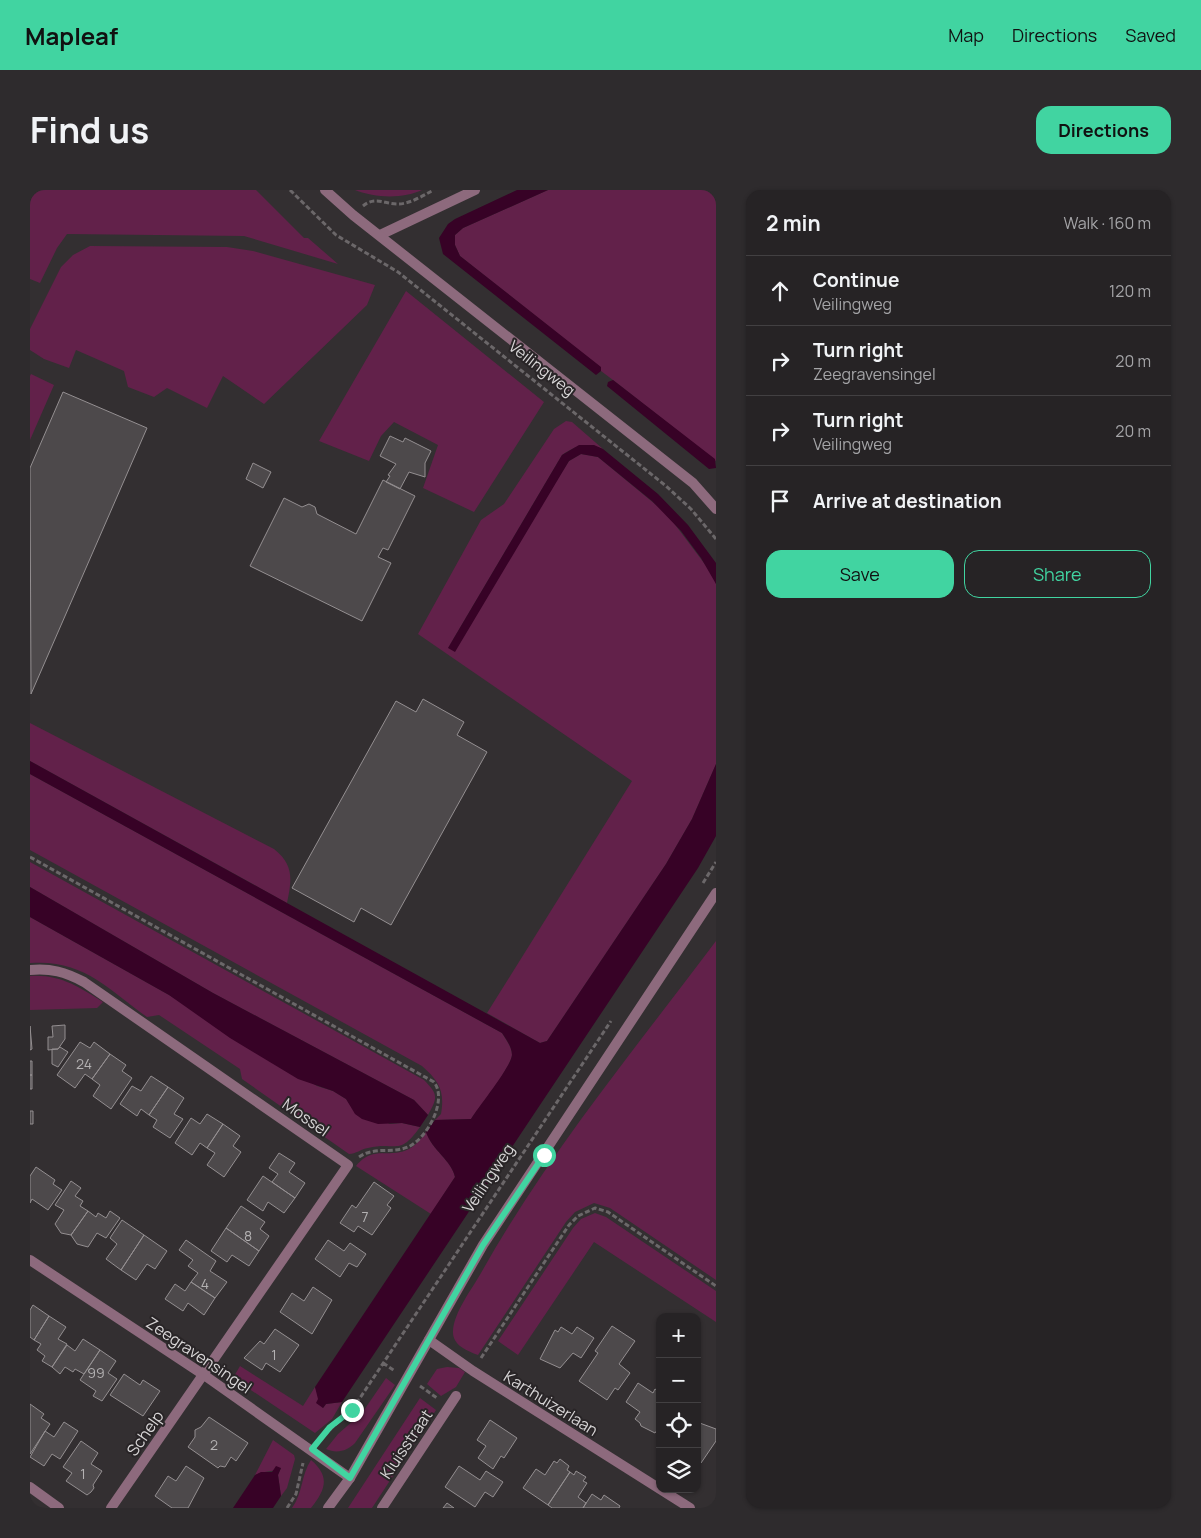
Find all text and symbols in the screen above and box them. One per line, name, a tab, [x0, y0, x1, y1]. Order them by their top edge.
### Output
text: Mapleaf	[25, 19, 118, 52]
text: Map	[948, 23, 984, 47]
text: Directions	[1012, 23, 1097, 47]
text: Saved	[1125, 23, 1176, 47]
text: Find us	[30, 106, 149, 154]
button: Directions	[1036, 106, 1171, 154]
text: 2 min	[766, 209, 821, 237]
text: Walk · 160 m	[1063, 212, 1151, 234]
text: Continue	[813, 267, 899, 293]
icon: ahead	[766, 277, 794, 305]
text: 120 m	[1109, 280, 1151, 302]
text: Veilingweg	[813, 293, 892, 315]
street label: Veilingweg	[504, 335, 580, 401]
text: Turn right	[813, 337, 903, 363]
icon: right	[766, 347, 794, 375]
text: 20 m	[1115, 350, 1151, 372]
text: Zeegravensingel	[813, 363, 936, 385]
text: Turn right	[813, 407, 903, 433]
icon: right	[766, 417, 794, 445]
text: 20 m	[1115, 420, 1151, 442]
text: Veilingweg	[813, 433, 892, 455]
icon: arrive	[766, 487, 794, 515]
text: Arrive at destination	[813, 488, 1002, 514]
button: Save	[766, 550, 954, 598]
button: Share	[964, 550, 1151, 598]
house number: 24	[76, 1054, 92, 1073]
street label: Mossel	[278, 1093, 334, 1141]
street label: Veilingweg	[457, 1139, 519, 1217]
route start	[533, 1144, 556, 1167]
house number: 7	[361, 1207, 369, 1226]
house number: 8	[244, 1226, 252, 1245]
house number: 4	[201, 1274, 209, 1293]
street label: Zeegravensingel	[142, 1312, 256, 1398]
map controls	[656, 1313, 701, 1493]
button: +	[656, 1313, 701, 1358]
house number: 1	[271, 1345, 277, 1364]
button: −	[656, 1358, 701, 1403]
house number: 99	[87, 1363, 105, 1382]
street label: Karthuizerlaan	[500, 1365, 602, 1441]
route end	[341, 1399, 364, 1422]
button: locate	[656, 1403, 701, 1448]
street label: Kluisstraat	[375, 1405, 437, 1483]
street label: Schelp	[121, 1406, 169, 1460]
house number: 2	[210, 1435, 218, 1454]
button: layers	[656, 1448, 701, 1493]
house number: 1	[80, 1464, 86, 1483]

